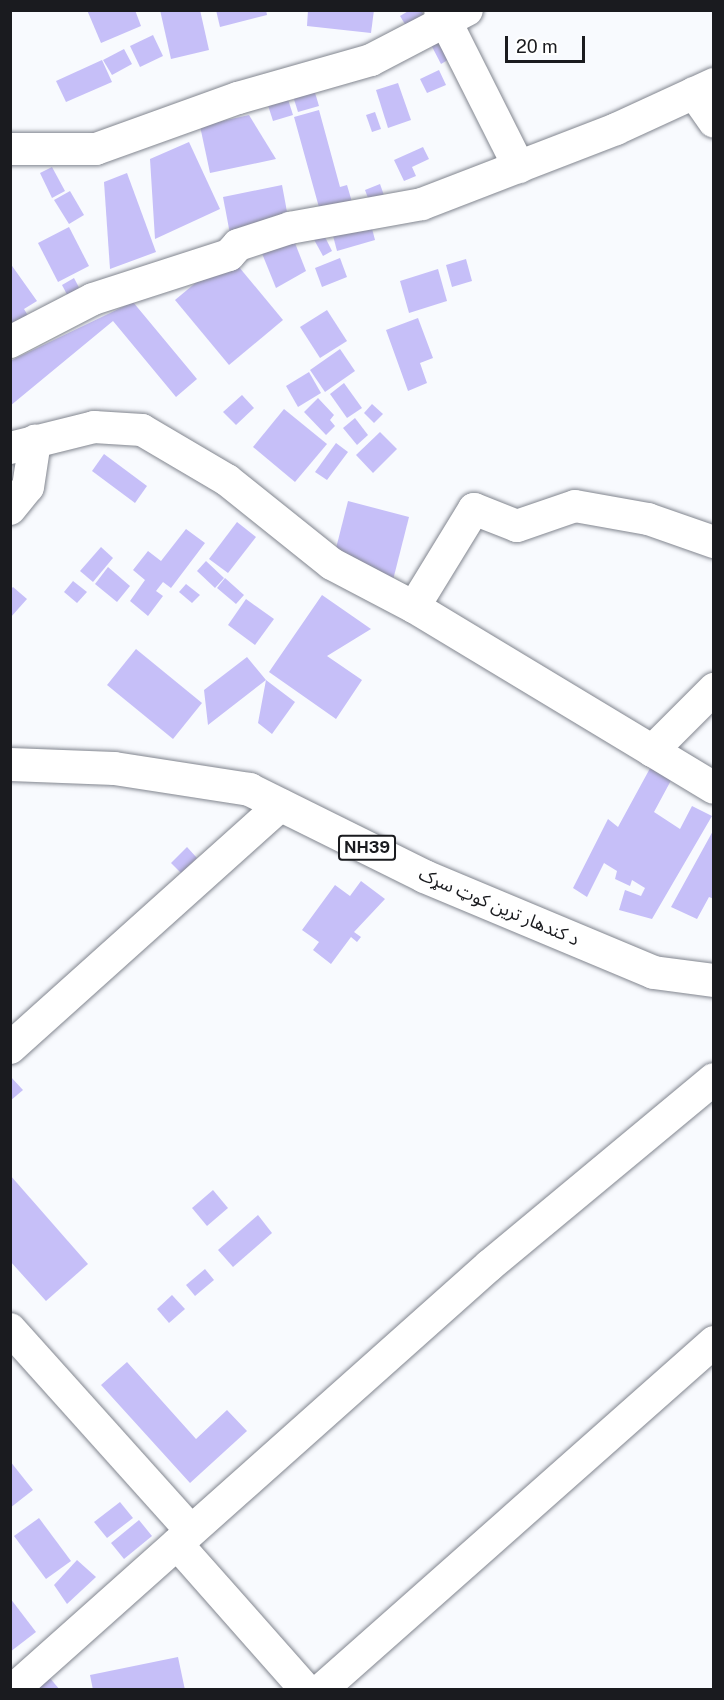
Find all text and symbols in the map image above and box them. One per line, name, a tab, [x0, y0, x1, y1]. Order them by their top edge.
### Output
scale bar	[508, 24, 588, 62]
text: 20 m	[516, 36, 558, 57]
road number: NH39	[337, 835, 397, 861]
street label: د کندهار ترين کوټ سړک	[416, 863, 582, 951]

